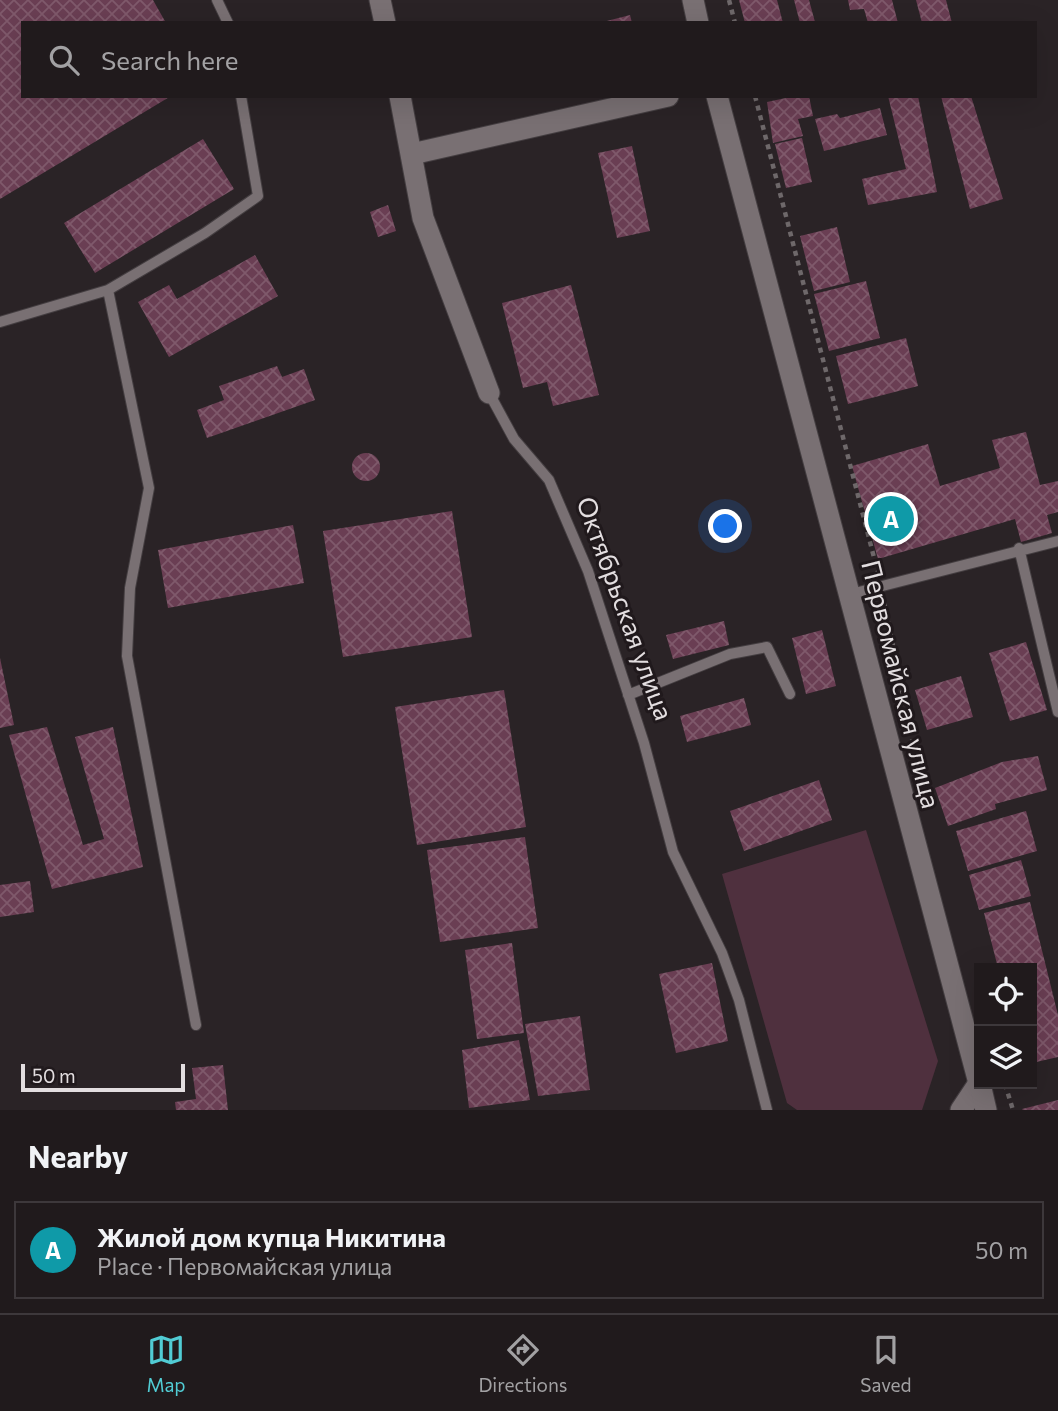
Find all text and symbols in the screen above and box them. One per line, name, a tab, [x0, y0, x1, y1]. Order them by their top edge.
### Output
search box	[21, 21, 1037, 98]
icon: search	[45, 41, 83, 79]
text: Search here	[101, 44, 239, 75]
street label: Октябрьская улица	[571, 492, 681, 724]
pin: A	[868, 493, 914, 545]
your location	[708, 509, 742, 543]
street label: Первомайская улица	[856, 557, 948, 811]
map controls	[974, 963, 1037, 1089]
button: locate	[974, 963, 1037, 1026]
button: layers	[974, 1026, 1037, 1089]
scale bar	[21, 1061, 186, 1093]
text: 50 m	[32, 1064, 76, 1087]
text: Nearby	[28, 1137, 128, 1174]
text: Жилой дом купца Никитина	[97, 1221, 446, 1252]
text: A	[45, 1236, 61, 1264]
text: 50 m	[975, 1236, 1028, 1264]
text: Place · Первомайская улица	[97, 1252, 392, 1280]
tab: Map	[146, 1331, 186, 1396]
tab: Directions	[478, 1331, 568, 1396]
tab: Saved	[860, 1331, 912, 1396]

